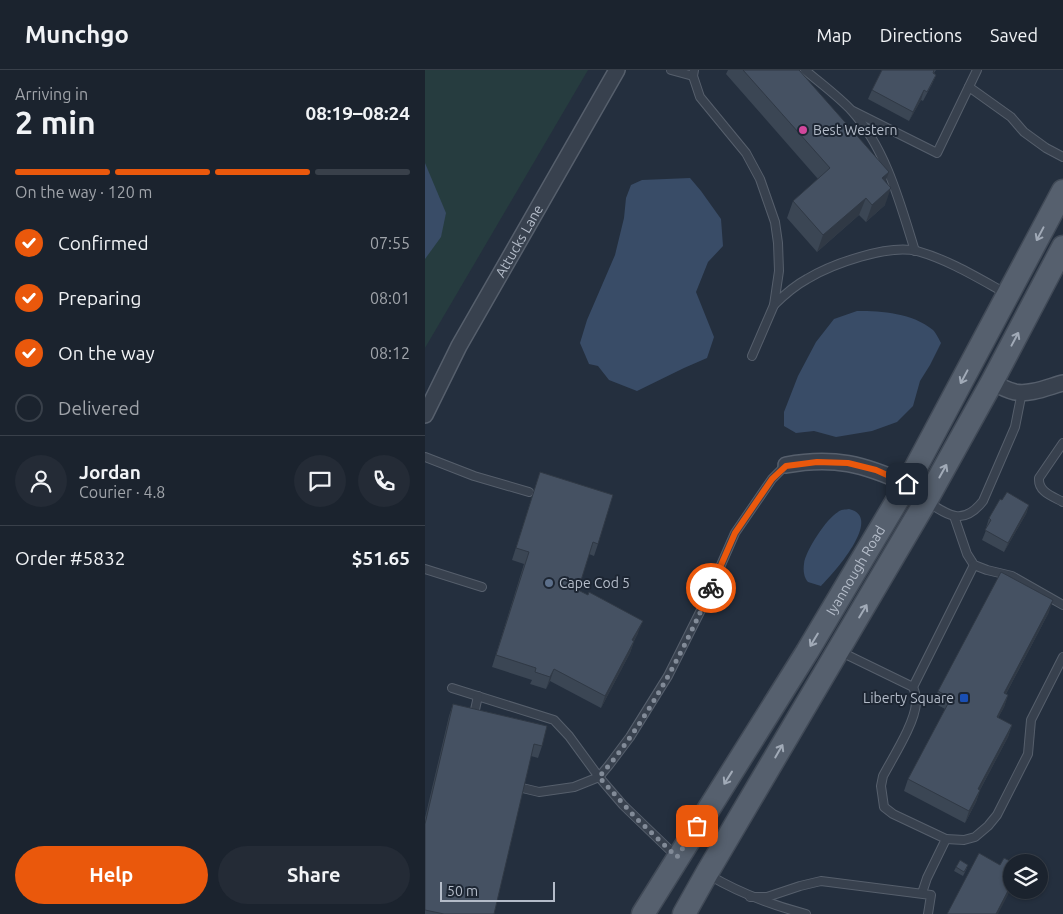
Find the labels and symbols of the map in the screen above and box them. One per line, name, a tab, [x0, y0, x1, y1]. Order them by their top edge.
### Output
place label: Best Western	[813, 122, 897, 138]
marker: Best Western	[797, 124, 809, 136]
street label: Attucks Lane	[492, 202, 546, 280]
one-way arrow	[1035, 226, 1044, 241]
one-way arrow	[1011, 332, 1020, 347]
one-way arrow	[959, 370, 969, 385]
pin	[886, 463, 928, 505]
one-way arrow	[939, 464, 949, 478]
street label: Iyannough Road	[823, 523, 888, 618]
courier	[686, 563, 736, 613]
place label: Cape Cod 5	[559, 575, 630, 591]
marker: Cape Cod 5	[543, 577, 555, 589]
one-way arrow	[858, 605, 868, 619]
one-way arrow	[808, 632, 818, 646]
place label: Liberty Square	[863, 690, 954, 706]
marker: Liberty Square	[958, 692, 970, 704]
one-way arrow	[774, 744, 784, 758]
one-way arrow	[722, 770, 732, 784]
pin	[676, 805, 718, 847]
scale bar	[440, 879, 555, 902]

